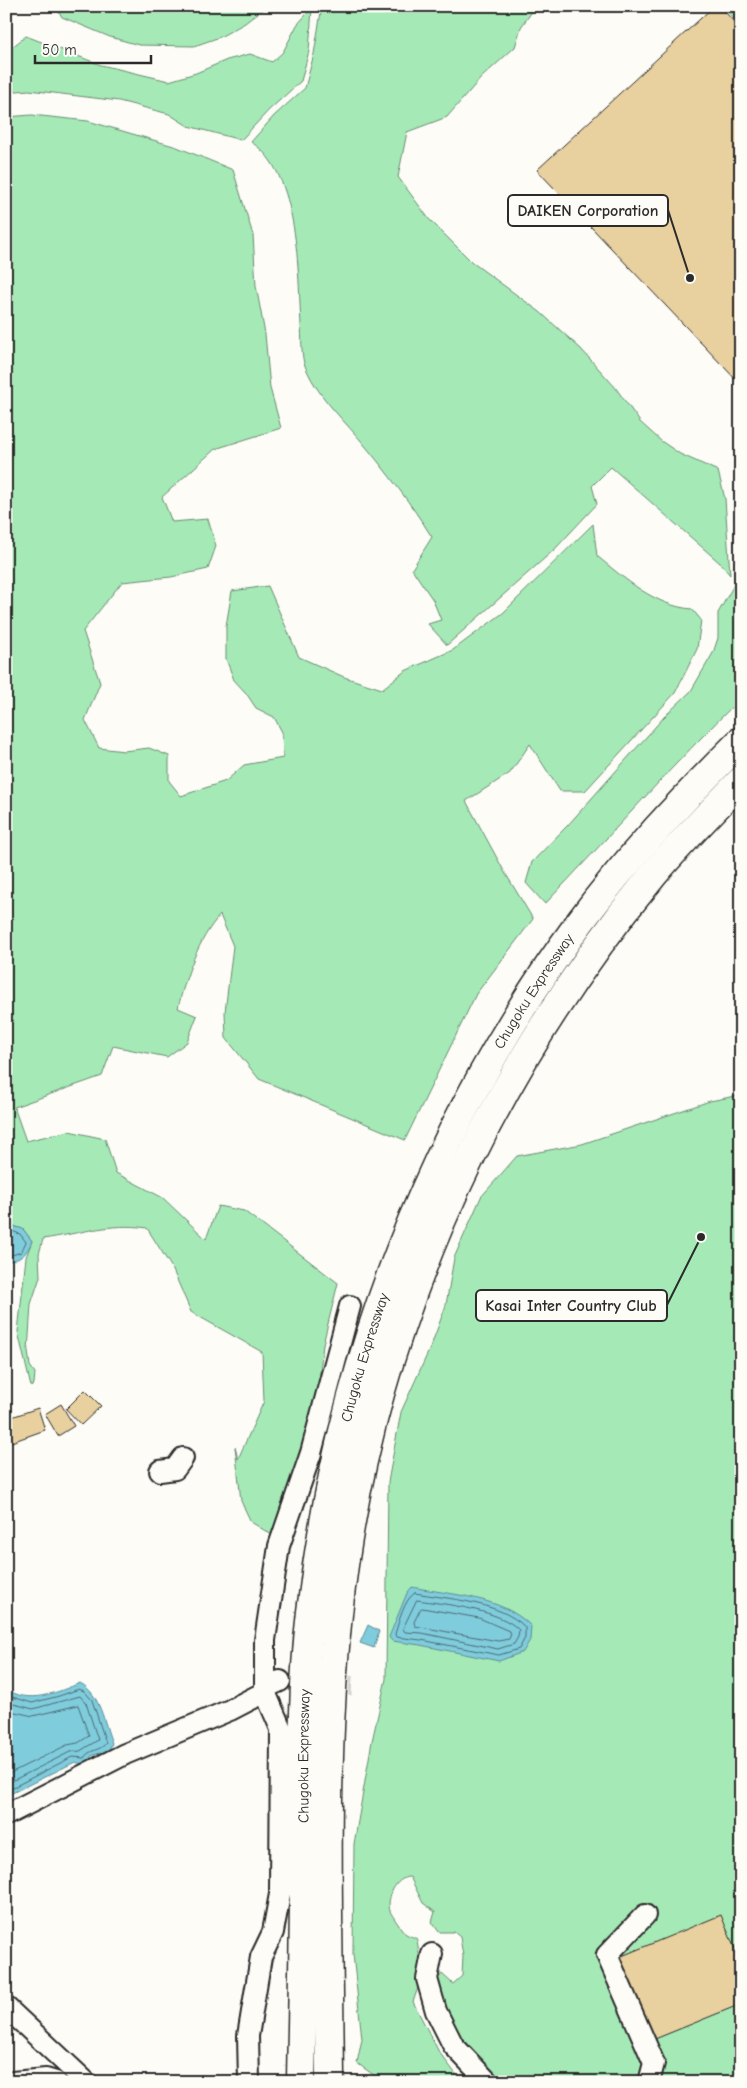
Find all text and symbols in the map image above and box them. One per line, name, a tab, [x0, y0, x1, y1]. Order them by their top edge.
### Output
scale bar	[35, 32, 151, 64]
text: 50 m	[42, 41, 77, 59]
callout: DAIKEN Corporation	[508, 195, 668, 226]
text: DAIKEN Corporation	[518, 202, 658, 220]
street label: Chugoku Expressway	[490, 930, 578, 1052]
street label: Chugoku Expressway	[337, 1290, 393, 1424]
callout: Kasai Inter Country Club	[476, 1290, 667, 1321]
text: Kasai Inter Country Club	[485, 1297, 657, 1315]
street label: Chugoku Expressway	[294, 1689, 314, 1823]

